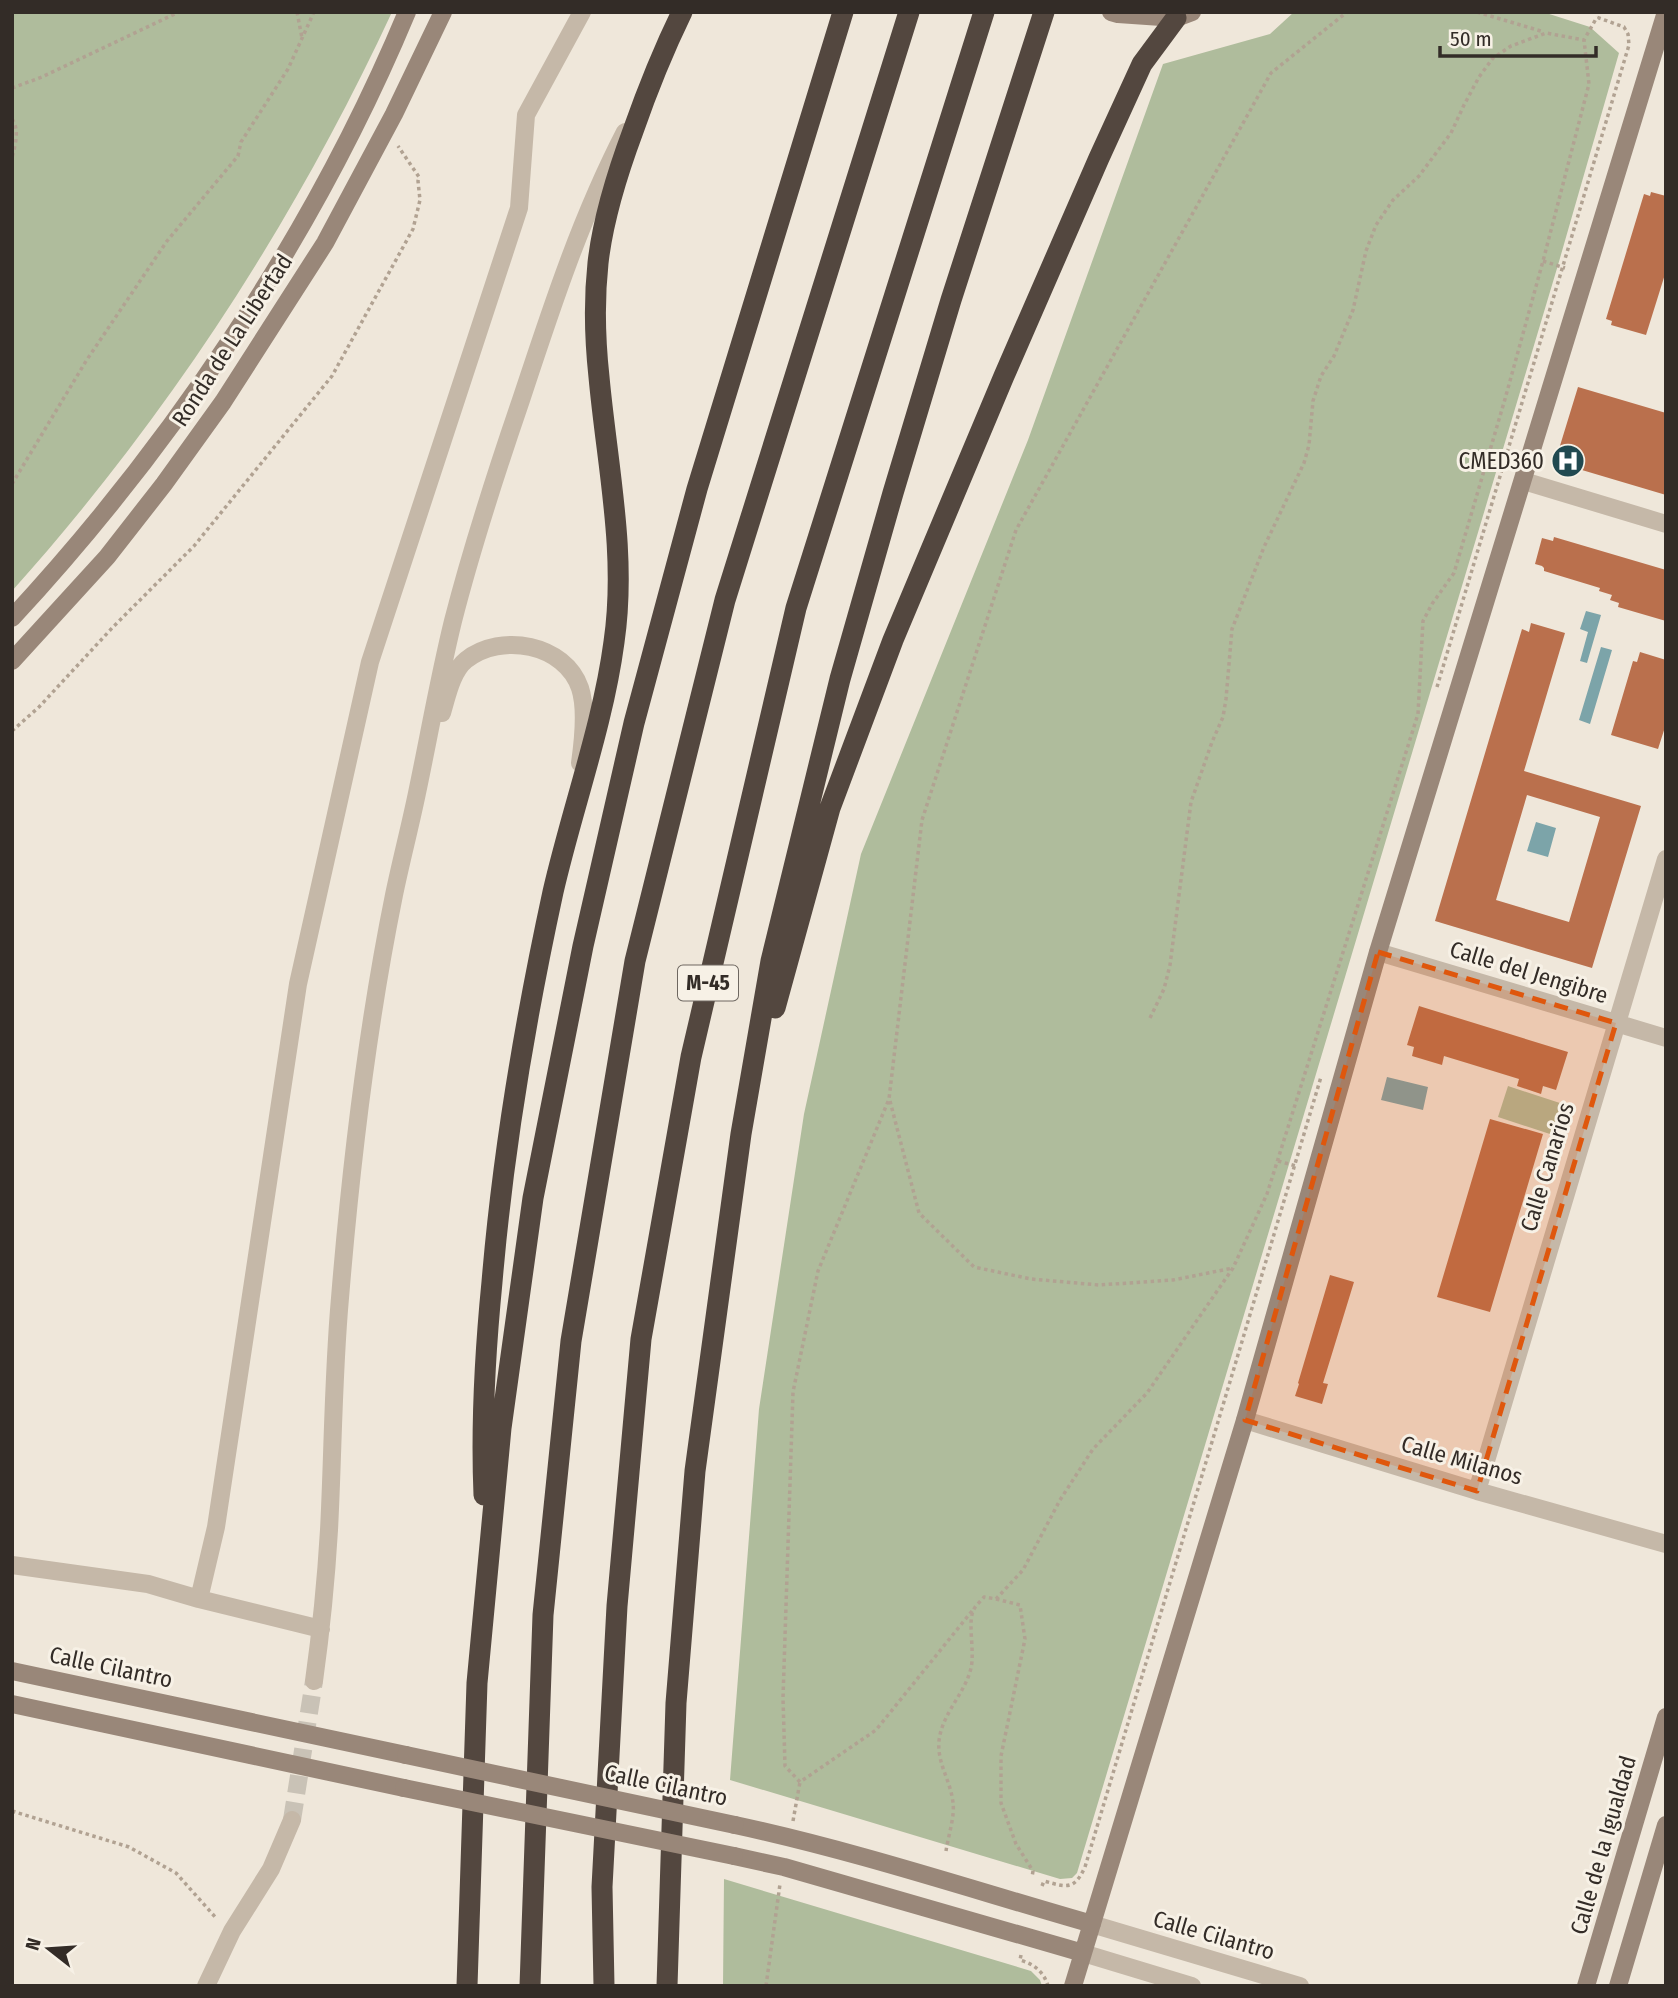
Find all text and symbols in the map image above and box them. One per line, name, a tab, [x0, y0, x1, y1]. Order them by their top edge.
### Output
scale bar	[1440, 14, 1596, 58]
text: 50 m	[1450, 26, 1492, 52]
street label: Ronda de La Libertad	[166, 249, 298, 431]
hospital icon: CMED360	[1549, 442, 1587, 480]
place label: CMED360	[1459, 447, 1544, 475]
street label: Calle del Jengibre	[1447, 935, 1611, 1009]
road number: M-45	[678, 965, 738, 1000]
street label: Calle Canarios	[1514, 1099, 1580, 1235]
street label: Calle Milanos	[1398, 1429, 1526, 1491]
street label: Calle Cilantro	[47, 1640, 175, 1694]
street label: Calle de la Igualdad	[1564, 1752, 1642, 1938]
street label: Calle Cilantro	[602, 1758, 730, 1812]
street label: Calle Cilantro	[1150, 1904, 1278, 1966]
north arrow	[14, 1914, 84, 1984]
text: N	[21, 1935, 46, 1953]

